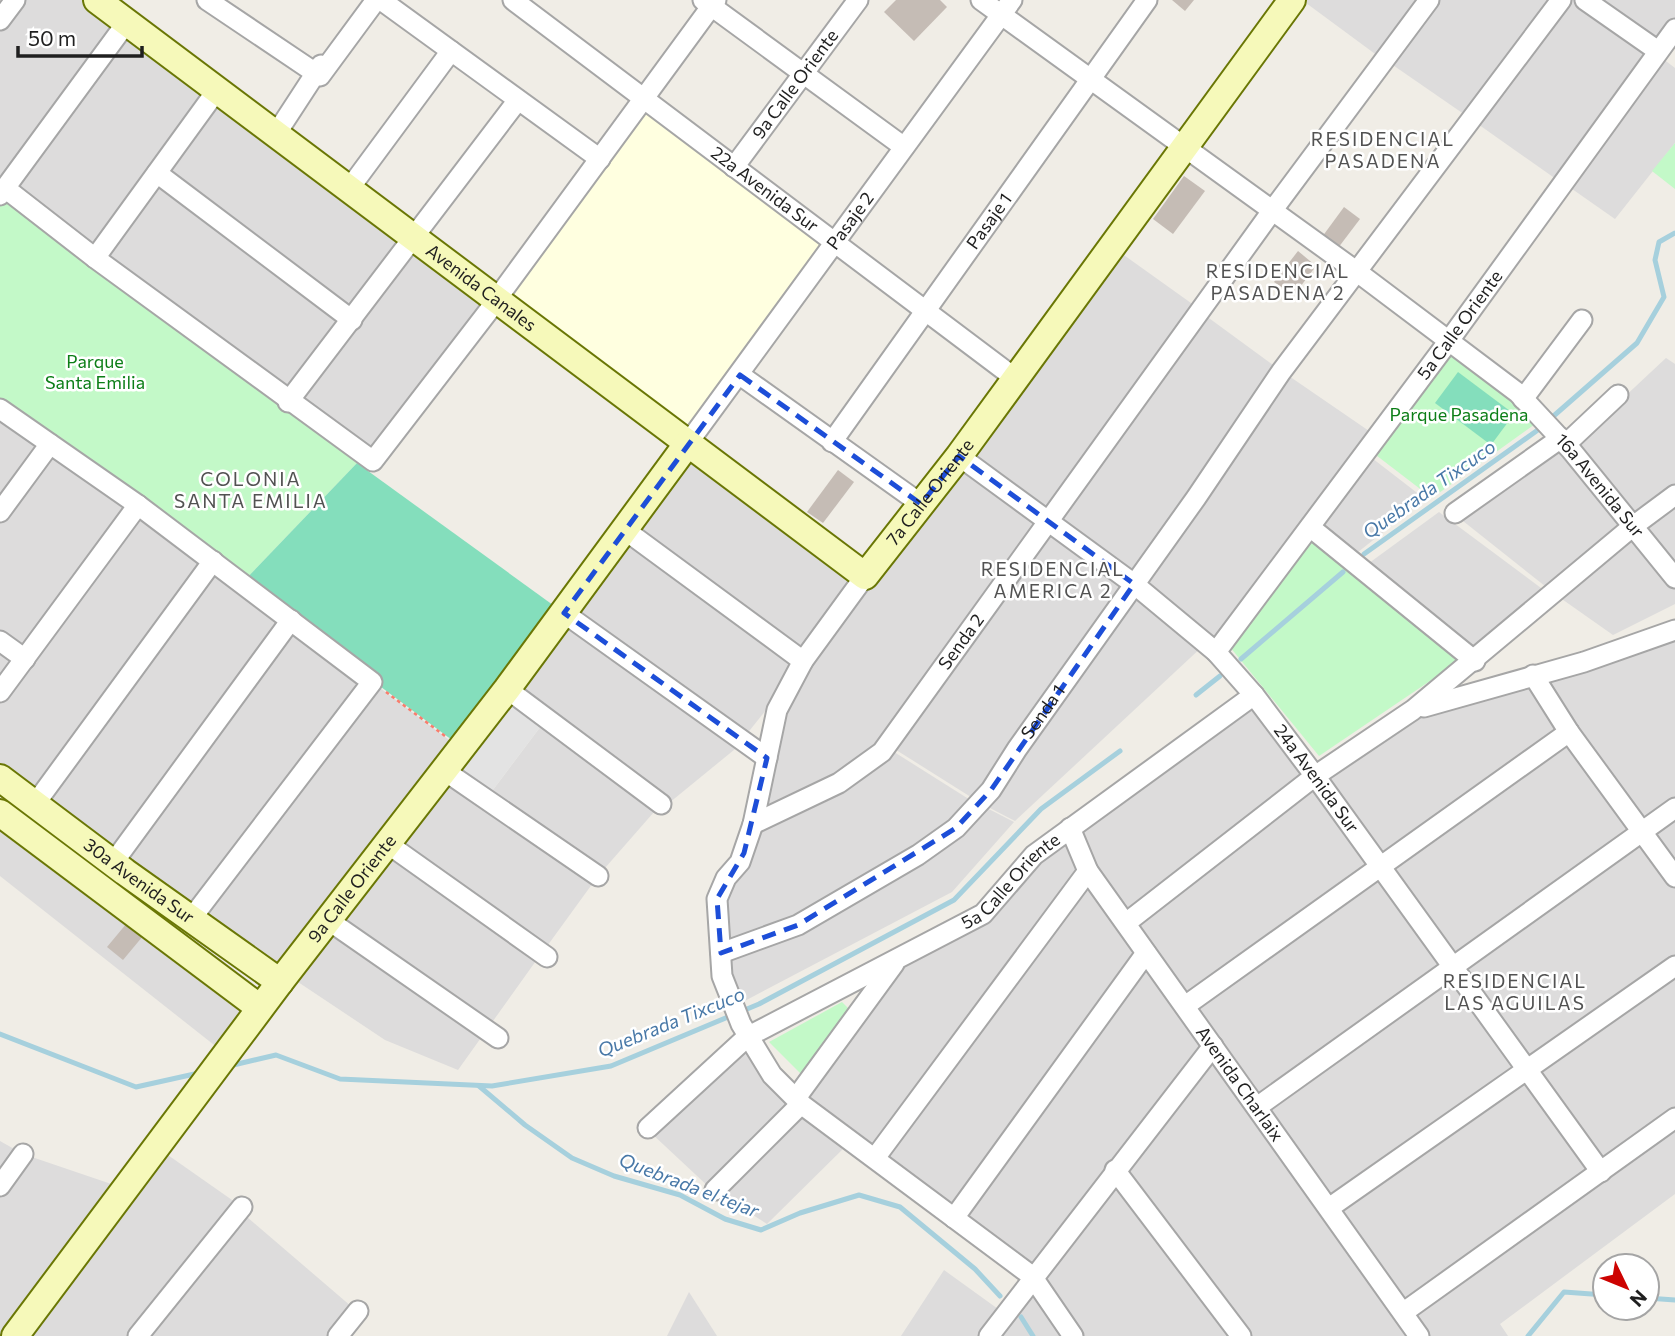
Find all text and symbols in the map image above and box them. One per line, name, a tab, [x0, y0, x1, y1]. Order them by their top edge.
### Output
scale bar	[18, 14, 142, 58]
text: 50 m	[28, 25, 76, 50]
street label: 9a Calle Oriente	[747, 25, 842, 143]
district label: RESIDENCIAL PASADENA	[1311, 127, 1455, 172]
street label: 22a Avenida Sur	[707, 141, 823, 236]
street label: Pasaje 2	[821, 187, 878, 254]
street label: Pasaje 1	[961, 188, 1016, 253]
street label: Avenida Canales	[422, 239, 541, 336]
district label: RESIDENCIAL PASADENA 2	[1206, 259, 1350, 304]
street label: 5a Calle Oriente	[1412, 265, 1507, 383]
park label: Parque Santa Emilia	[45, 350, 145, 393]
park label: Parque Pasadena	[1389, 403, 1529, 425]
street label: 16a Avenida Sur	[1551, 429, 1649, 541]
street label: 7a Calle Oriente	[881, 434, 978, 550]
water label: Quebrada Tixcuco	[1358, 434, 1500, 543]
district label: COLONIA SANTA EMILIA	[174, 467, 328, 512]
district label: RESIDENCIAL AMERICA 2	[981, 557, 1125, 602]
street label: Senda 2	[933, 609, 988, 674]
street label: Senda 1	[1016, 680, 1069, 743]
street label: 24a Avenida Sur	[1270, 719, 1364, 837]
street label: 5a Calle Oriente	[957, 828, 1064, 933]
street label: 9a Calle Oriente	[303, 830, 400, 947]
street label: 30a Avenida Sur	[80, 833, 199, 928]
district label: RESIDENCIAL LAS AGUILAS	[1443, 969, 1587, 1014]
water label: Quebrada Tixcuco	[594, 982, 748, 1062]
street label: Avenida Charlaix	[1192, 1022, 1289, 1145]
water label: Quebrada el tejar	[616, 1147, 764, 1222]
north arrow	[1591, 1252, 1661, 1322]
text: N	[1626, 1286, 1652, 1312]

